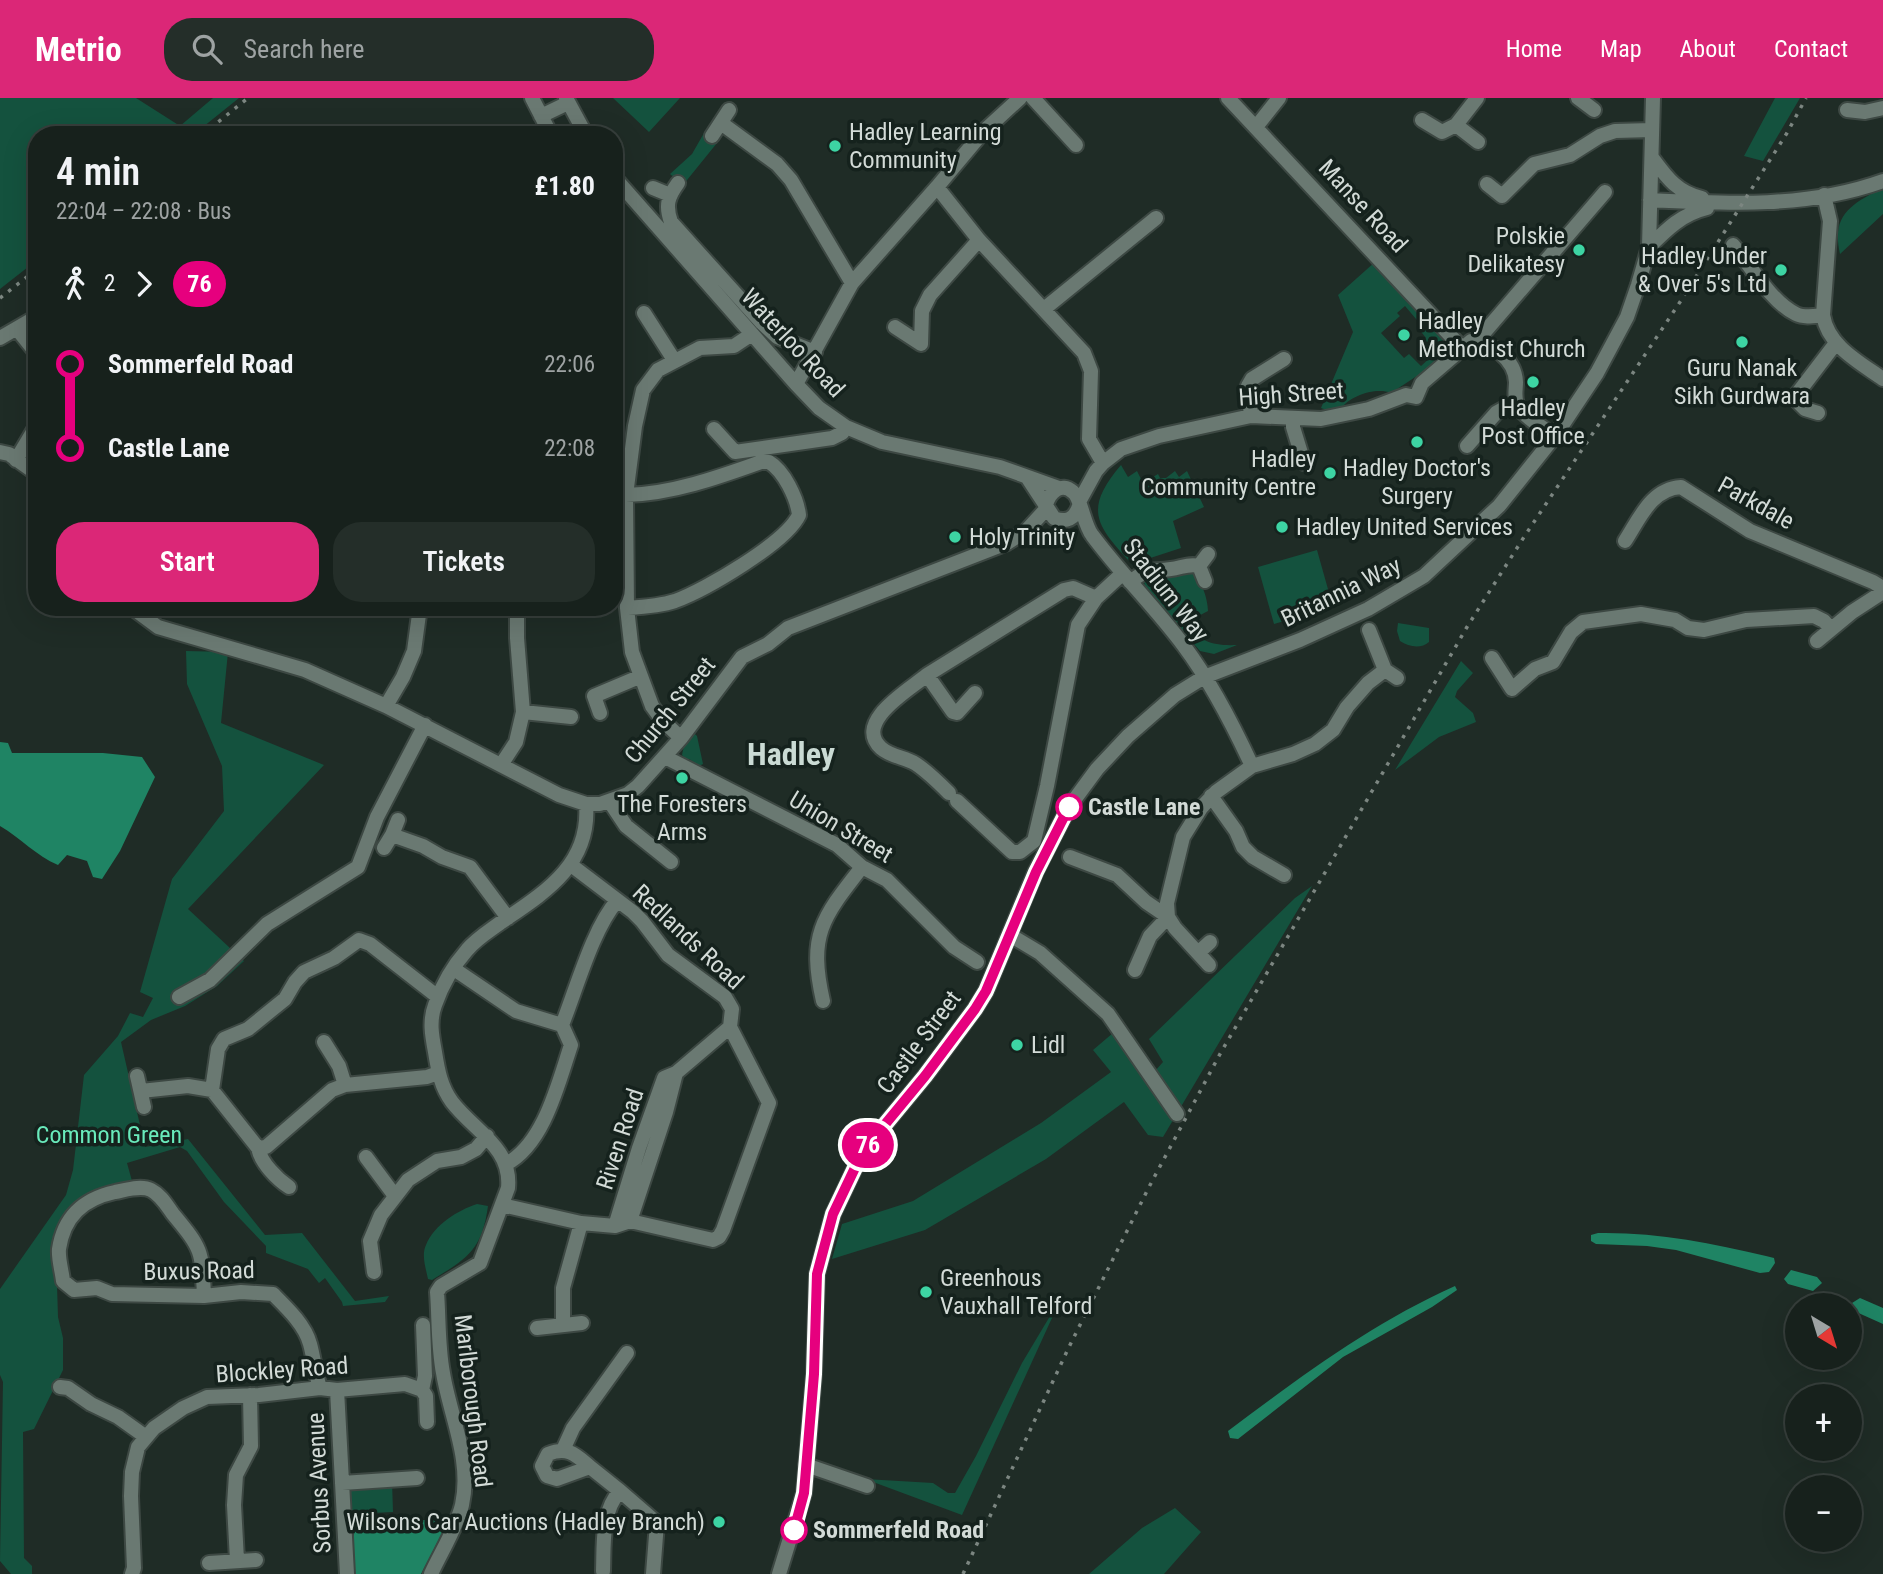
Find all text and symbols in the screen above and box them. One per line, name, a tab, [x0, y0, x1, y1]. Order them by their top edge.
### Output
search box	[164, 18, 654, 81]
text: Metrio	[35, 30, 122, 69]
icon: search	[188, 30, 226, 68]
text: Search here	[244, 34, 365, 64]
text: Home	[1506, 35, 1562, 63]
text: Map	[1600, 35, 1642, 63]
text: About	[1680, 35, 1736, 63]
text: Contact	[1774, 35, 1848, 63]
place label: Hadley Learning Community	[849, 118, 1001, 174]
marker: Hadley Learning Community	[827, 138, 843, 154]
text: 4 min	[56, 150, 140, 194]
street label: Manse Road	[1313, 154, 1413, 258]
text: £1.80	[534, 171, 595, 201]
text: 22:04 – 22:08 · Bus	[56, 198, 232, 225]
place label: Polskie Delikatesy	[1467, 222, 1565, 278]
marker: Polskie Delikatesy	[1571, 242, 1587, 258]
place label: Hadley Under & Over 5's Ltd	[1638, 242, 1767, 298]
marker: Hadley Under & Over 5's Ltd	[1773, 262, 1789, 278]
icon: walk	[56, 265, 94, 303]
icon: forward	[125, 265, 163, 303]
text: 2	[104, 270, 115, 297]
text: 76	[187, 270, 212, 298]
street label: Waterloo Road	[736, 283, 850, 403]
place label: Hadley Methodist Church	[1418, 307, 1586, 363]
marker: Hadley Methodist Church	[1396, 327, 1412, 343]
marker: Guru Nanak Sikh Gurdwara	[1734, 334, 1750, 350]
text: Sommerfeld Road	[108, 349, 293, 379]
text: 22:06	[544, 351, 595, 378]
place label: Guru Nanak Sikh Gurdwara	[1674, 354, 1810, 410]
marker: Hadley Post Office	[1525, 374, 1541, 390]
street label: High Street	[1237, 376, 1345, 412]
place label: Hadley Post Office	[1481, 394, 1585, 450]
text: Castle Lane	[108, 433, 230, 463]
marker: Hadley Doctor's Surgery	[1409, 434, 1425, 450]
text: 22:08	[544, 435, 595, 462]
place label: Hadley Community Centre	[1141, 445, 1316, 501]
place label: Hadley Doctor's Surgery	[1343, 454, 1491, 510]
marker: Hadley Community Centre	[1322, 465, 1338, 481]
street label: Parkdale	[1713, 471, 1799, 535]
place label: Hadley United Services	[1296, 513, 1513, 541]
marker: Hadley United Services	[1274, 519, 1290, 535]
button: Start	[56, 522, 319, 602]
button: Tickets	[333, 522, 595, 602]
place label: Holy Trinity	[969, 523, 1075, 551]
marker: Holy Trinity	[947, 529, 963, 545]
street label: Stadium Way	[1117, 533, 1215, 647]
street label: Britannia Way	[1277, 551, 1405, 633]
street label: Church Street	[619, 651, 721, 769]
district label: Hadley	[747, 735, 835, 773]
marker: The Foresters Arms	[674, 770, 690, 786]
street label: Union Street	[784, 785, 898, 869]
place label: The Foresters Arms	[617, 790, 747, 846]
place label: Castle Lane	[1088, 793, 1200, 821]
marker: Castle Lane	[1056, 794, 1082, 820]
street label: Redlands Road	[627, 879, 749, 995]
street label: Castle Street	[871, 985, 967, 1099]
place label: Lidl	[1031, 1031, 1065, 1059]
marker: Lidl	[1009, 1037, 1025, 1053]
street label: Riven Road	[590, 1085, 650, 1193]
park label: Common Green	[36, 1121, 182, 1149]
line badge: 76	[836, 1122, 900, 1168]
text: 76	[856, 1131, 880, 1159]
street label: Buxus Road	[143, 1256, 255, 1286]
place label: Greenhous Vauxhall Telford	[940, 1264, 1092, 1320]
marker: Greenhous Vauxhall Telford	[918, 1284, 934, 1300]
north arrow	[1785, 1293, 1862, 1370]
map controls	[1785, 1293, 1862, 1552]
street label: Marlborough Road	[448, 1313, 498, 1489]
street label: Blockley Road	[215, 1351, 349, 1389]
button: +	[1785, 1384, 1862, 1461]
street label: Sorbus Avenue	[301, 1412, 337, 1554]
button: −	[1785, 1475, 1862, 1552]
place label: Wilsons Car Auctions (Hadley Branch)	[346, 1508, 705, 1536]
marker: Wilsons Car Auctions (Hadley Branch)	[711, 1514, 727, 1530]
place label: Sommerfeld Road	[813, 1516, 984, 1544]
marker: Sommerfeld Road	[781, 1517, 807, 1543]

